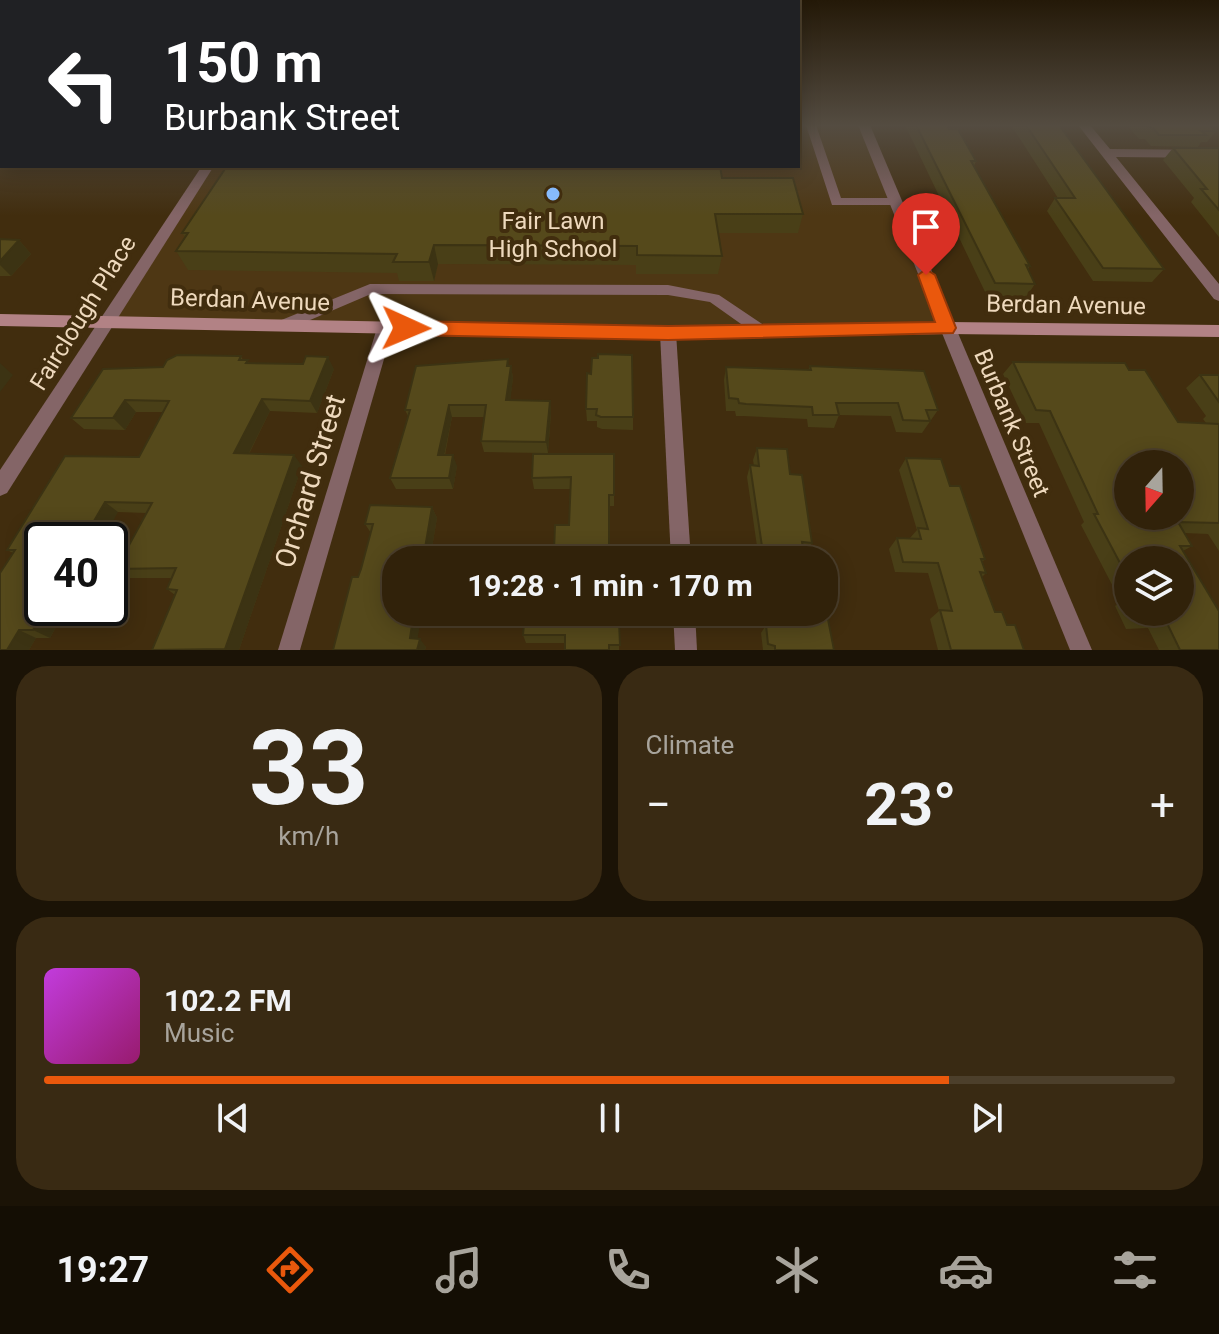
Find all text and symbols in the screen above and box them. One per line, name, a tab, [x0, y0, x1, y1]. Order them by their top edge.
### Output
text: 150 m	[164, 30, 323, 96]
icon: left	[32, 32, 136, 136]
text: Burbank Street	[164, 97, 400, 139]
marker: Fair Lawn High School	[544, 185, 562, 203]
pin	[892, 193, 960, 275]
icon: arrive	[904, 205, 948, 249]
place label: Fair Lawn High School	[489, 207, 617, 263]
street label: Fairclough Place	[24, 231, 142, 395]
street label: Berdan Avenue	[170, 283, 330, 317]
position arrow	[364, 286, 448, 370]
street label: Berdan Avenue	[986, 290, 1146, 320]
street label: Burbank Street	[968, 345, 1056, 501]
street label: Orchard Street	[268, 390, 352, 572]
north arrow	[1114, 450, 1194, 530]
map controls	[1114, 450, 1194, 626]
speed limit sign: 40	[24, 522, 128, 626]
button: layers	[1114, 546, 1194, 626]
text: 19:28 · 1 min · 170 m	[467, 568, 753, 603]
text: 33	[249, 708, 368, 829]
text: Climate	[646, 730, 734, 760]
text: 23°	[864, 769, 956, 840]
text: −	[646, 779, 671, 831]
text: +	[1150, 779, 1175, 831]
text: km/h	[278, 821, 339, 851]
text: 102.2 FM	[164, 983, 292, 1018]
text: Music	[164, 1018, 234, 1048]
icon: previous	[211, 1096, 255, 1140]
icon: pause	[588, 1096, 632, 1140]
icon: next	[965, 1096, 1009, 1140]
icon: directions	[262, 1242, 318, 1298]
icon: music	[431, 1242, 487, 1298]
icon: phone	[600, 1242, 656, 1298]
icon: climate	[769, 1242, 825, 1298]
icon: car	[938, 1242, 994, 1298]
icon: filters	[1107, 1242, 1163, 1298]
text: 19:27	[56, 1249, 149, 1291]

